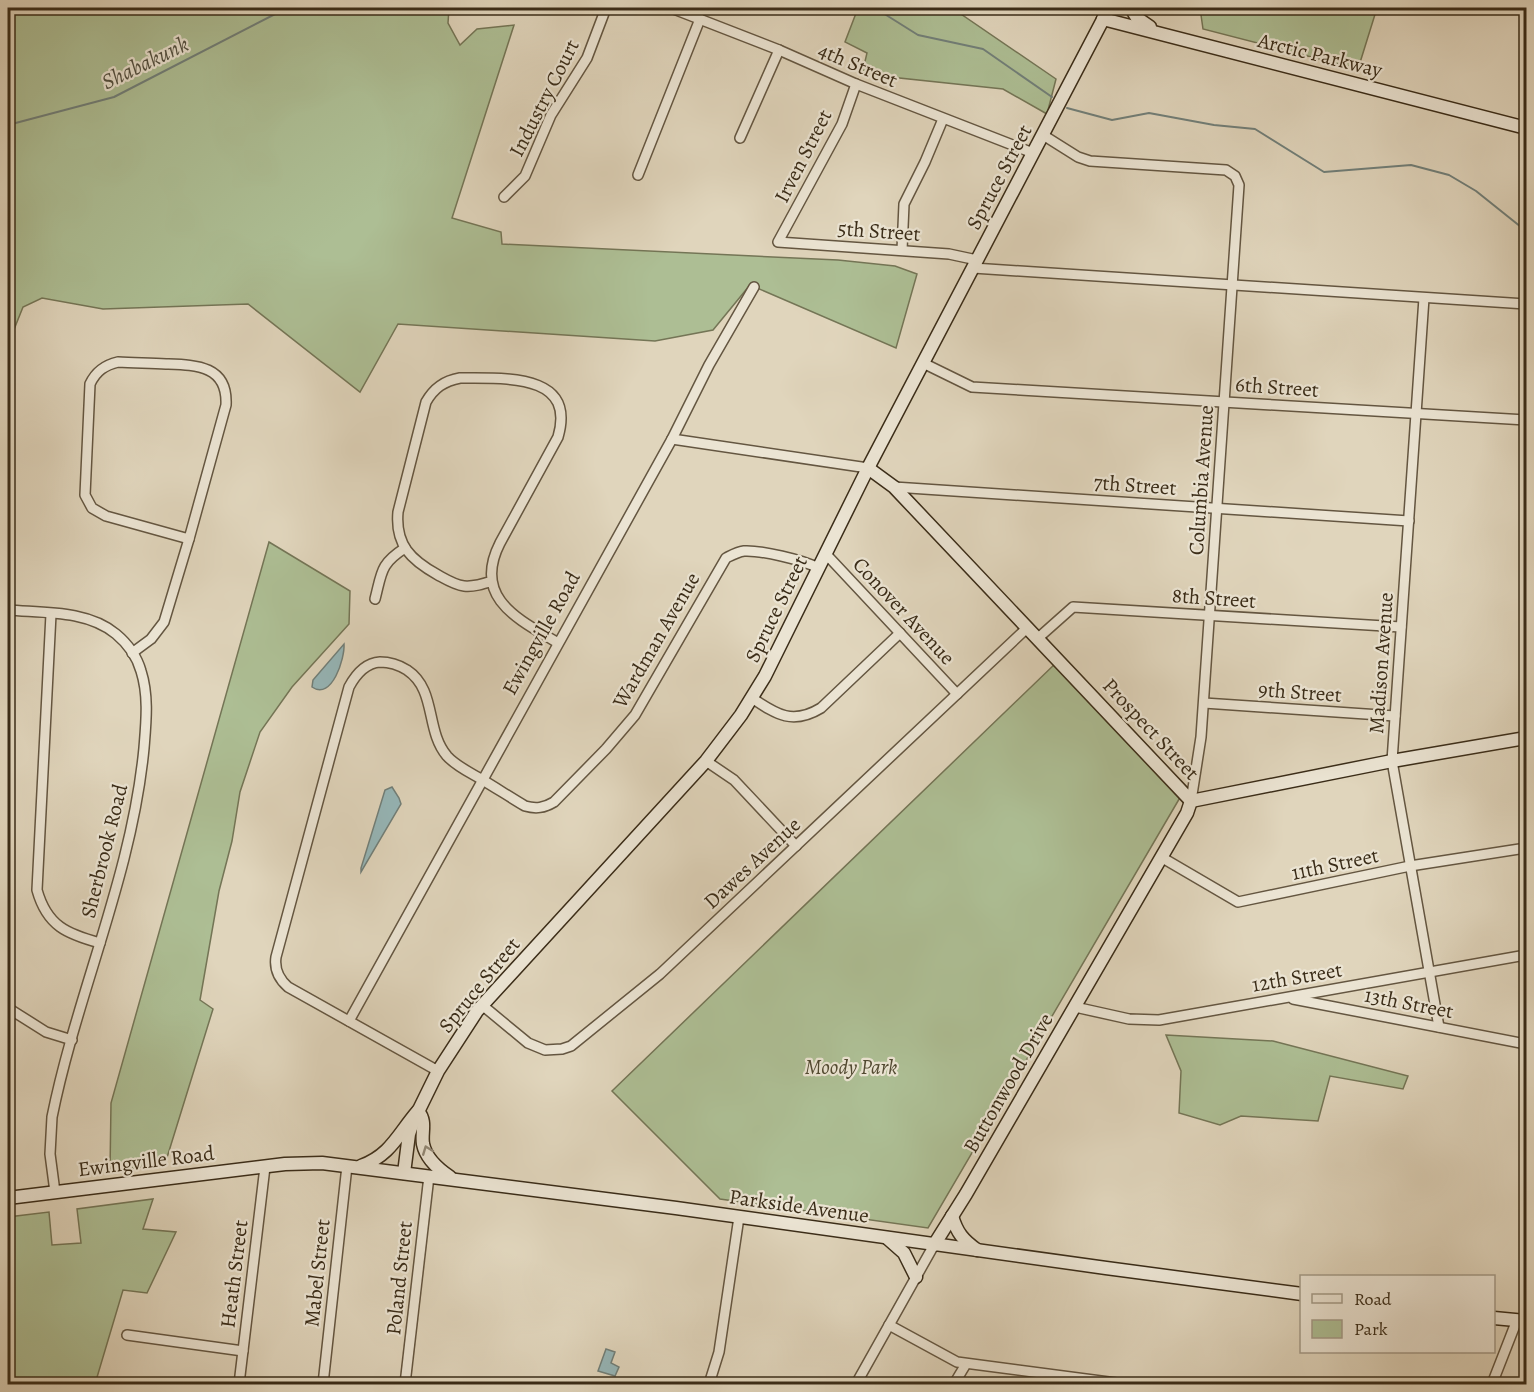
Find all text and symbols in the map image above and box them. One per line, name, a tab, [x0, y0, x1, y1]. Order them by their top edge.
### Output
street label: Arctic Parkway	[1254, 26, 1386, 84]
water label: Shabakunk	[97, 29, 194, 97]
street label: Industry Court	[502, 34, 586, 162]
street label: 4th Street	[814, 36, 902, 94]
street label: Irven Street	[767, 104, 839, 208]
street label: Spruce Street	[960, 119, 1038, 235]
street label: 5th Street	[837, 214, 921, 248]
street label: 6th Street	[1234, 370, 1320, 404]
street label: Columbia Avenue	[1182, 404, 1220, 556]
street label: 7th Street	[1093, 468, 1177, 502]
street label: Spruce Street	[738, 551, 814, 667]
street label: Conover Avenue	[847, 551, 961, 671]
street label: Ewingville Road	[495, 566, 587, 700]
street label: Wardman Avenue	[605, 567, 706, 714]
street label: 8th Street	[1171, 581, 1257, 615]
street label: Madison Avenue	[1362, 591, 1400, 735]
street label: Prospect Street	[1096, 672, 1206, 786]
street label: 9th Street	[1257, 675, 1343, 709]
street label: Sherbrook Road	[74, 780, 134, 921]
street label: Dawes Avenue	[697, 811, 807, 915]
street label: 11th Street	[1289, 841, 1381, 887]
street label: Spruce Street	[432, 931, 526, 1039]
street label: 12th Street	[1250, 955, 1344, 999]
street label: 13th Street	[1362, 981, 1456, 1025]
street label: Buttonwood Drive	[957, 1008, 1059, 1158]
park label: Moody Park	[805, 1053, 897, 1081]
street label: Ewingville Road	[76, 1139, 217, 1183]
one-way arrow	[422, 1145, 434, 1156]
street label: Parkside Avenue	[727, 1182, 871, 1230]
street label: Heath Street	[213, 1218, 255, 1330]
street label: Mabel Street	[297, 1218, 337, 1328]
street label: Poland Street	[379, 1219, 419, 1336]
legend	[1300, 1275, 1495, 1353]
text: Road	[1354, 1287, 1392, 1311]
text: Park	[1354, 1317, 1388, 1341]

